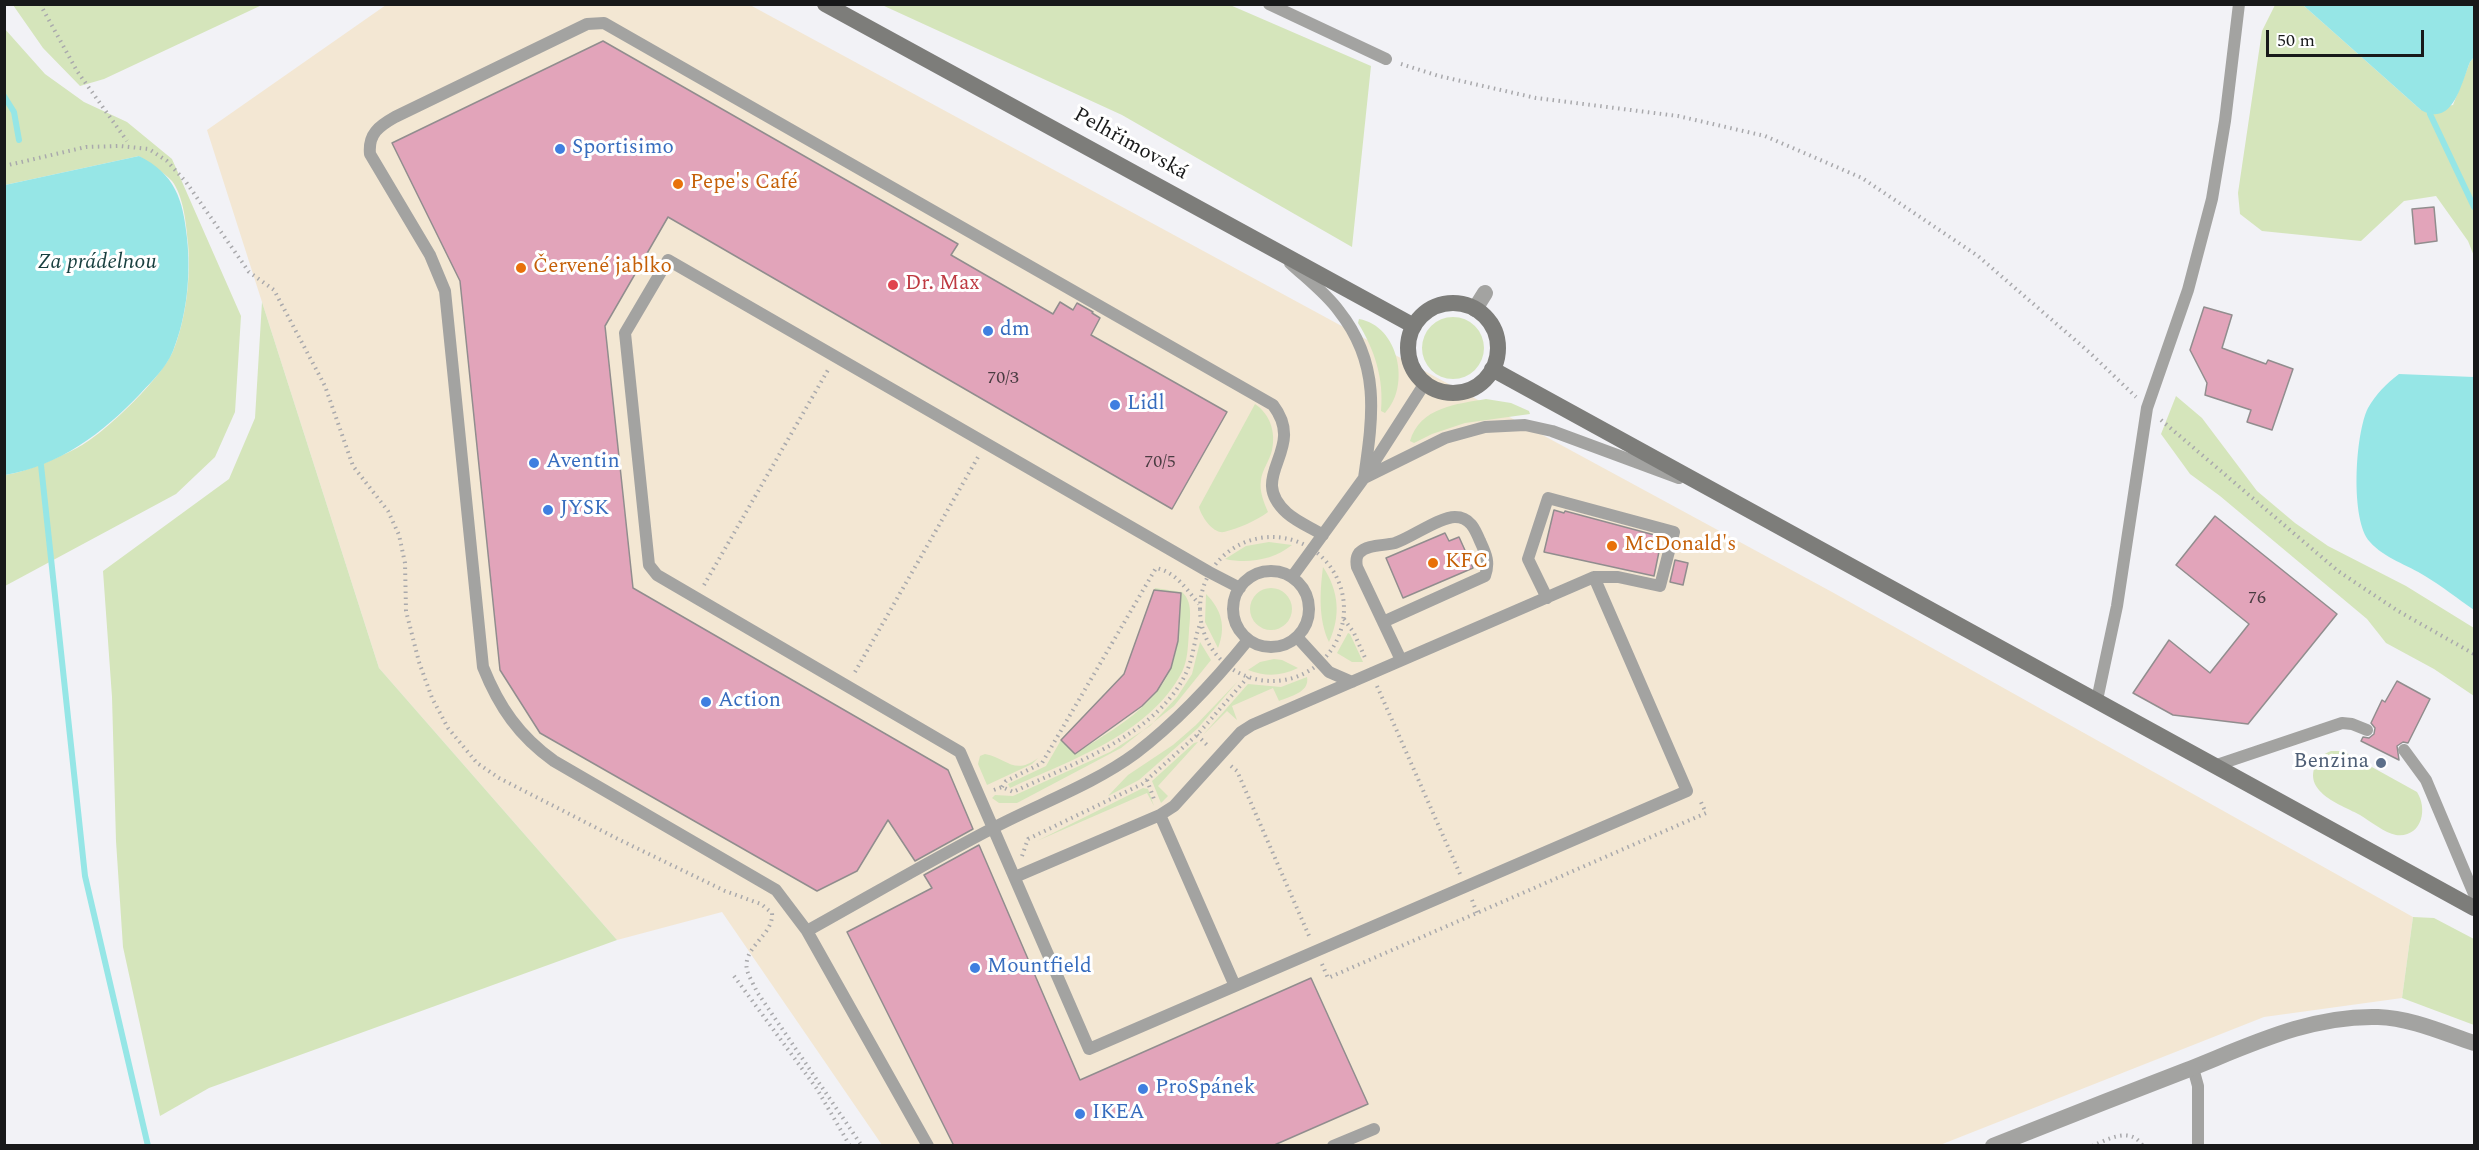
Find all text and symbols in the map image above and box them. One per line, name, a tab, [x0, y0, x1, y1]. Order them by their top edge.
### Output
scale bar	[2269, 18, 2426, 56]
text: 50 m	[2277, 27, 2315, 54]
street label: Pelhřimovská	[1068, 103, 1192, 187]
place label: Sportisimo	[572, 136, 674, 162]
marker: Sportisimo	[553, 142, 567, 156]
place label: Pepe's Café	[690, 171, 798, 197]
marker: Pepe's Café	[671, 177, 685, 191]
water label: Za prádelnou	[37, 251, 157, 277]
place label: Červené jablko	[533, 255, 672, 281]
marker: Červené jablko	[514, 261, 528, 275]
place label: Dr. Max	[905, 272, 980, 298]
marker: Dr. Max	[886, 278, 900, 292]
place label: dm	[1000, 318, 1030, 344]
marker: dm	[981, 324, 995, 338]
house number: 70/3	[987, 368, 1019, 390]
place label: Lidl	[1127, 392, 1165, 418]
marker: Lidl	[1108, 398, 1122, 412]
place label: Aventin	[546, 450, 620, 476]
house number: 70/5	[1144, 452, 1176, 474]
marker: Aventin	[527, 456, 541, 470]
place label: JYSK	[560, 497, 609, 523]
marker: JYSK	[541, 503, 555, 517]
place label: McDonald's	[1624, 533, 1736, 559]
marker: McDonald's	[1605, 539, 1619, 553]
place label: KFC	[1445, 550, 1488, 576]
marker: KFC	[1426, 556, 1440, 570]
house number: 76	[2248, 588, 2266, 610]
place label: Action	[718, 689, 781, 715]
marker: Action	[699, 695, 713, 709]
place label: Benzina	[2294, 750, 2369, 776]
marker: Benzina	[2374, 756, 2388, 770]
place label: Mountfield	[987, 955, 1092, 981]
marker: Mountfield	[968, 961, 982, 975]
place label: ProSpánek	[1155, 1076, 1255, 1102]
marker: ProSpánek	[1136, 1082, 1150, 1096]
place label: IKEA	[1092, 1101, 1145, 1127]
marker: IKEA	[1073, 1107, 1087, 1121]

